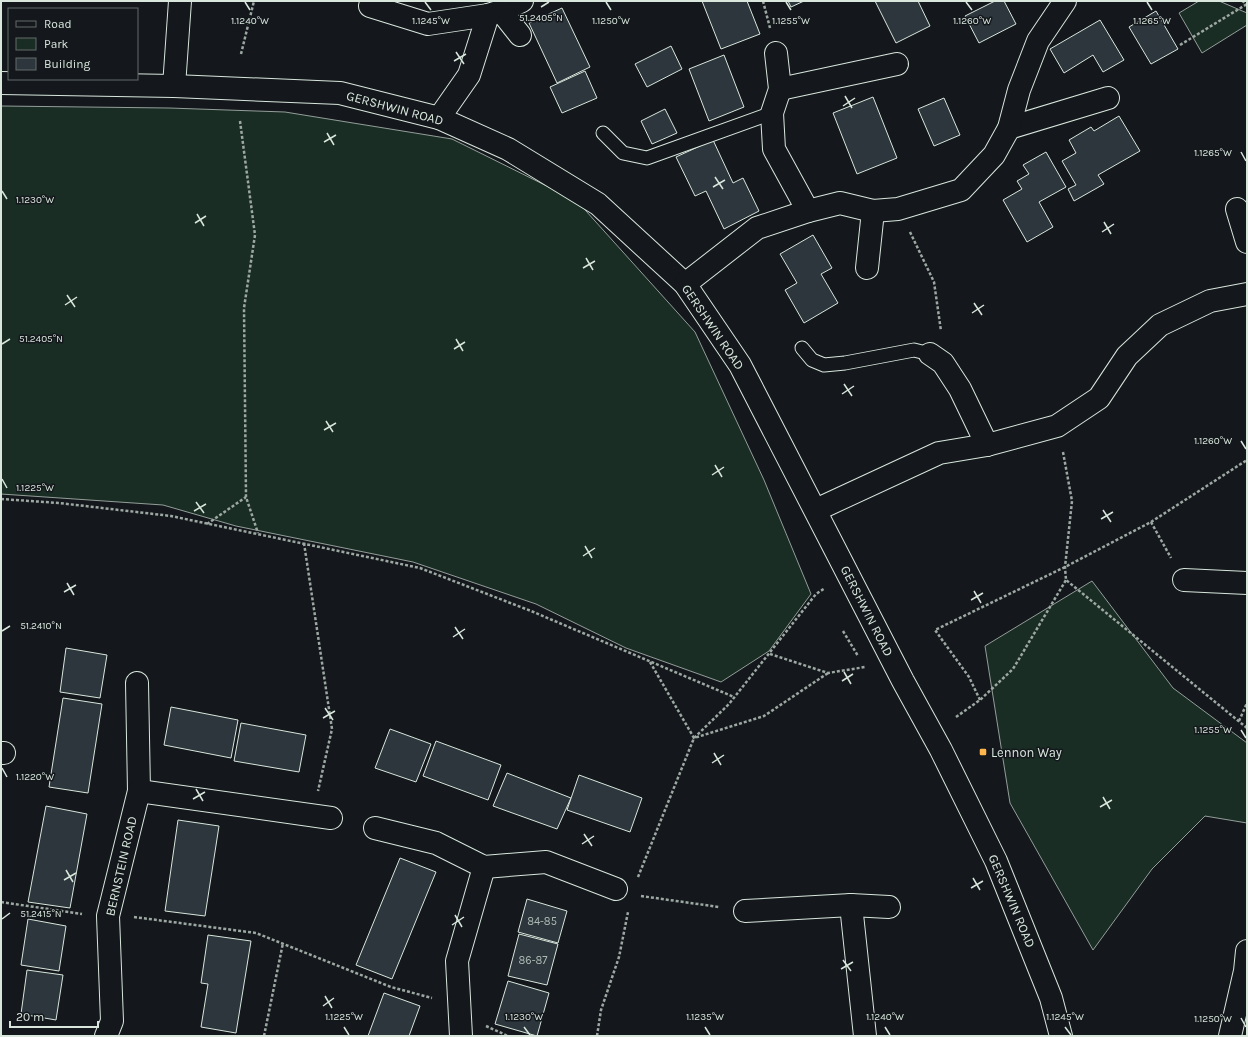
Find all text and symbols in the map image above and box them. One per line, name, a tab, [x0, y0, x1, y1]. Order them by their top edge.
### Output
legend	[8, 8, 138, 80]
text: 51.2405°N	[519, 12, 563, 24]
text: 1.1240°W	[231, 15, 269, 27]
text: 1.1245°W	[412, 15, 450, 27]
text: 1.1250°W	[592, 15, 630, 27]
text: 1.1255°W	[772, 15, 810, 27]
text: 1.1260°W	[953, 15, 991, 27]
text: 1.1265°W	[1133, 15, 1171, 27]
text: Road	[44, 17, 72, 31]
text: Park	[44, 37, 69, 51]
text: Building	[44, 57, 91, 71]
street label: GERSHWIN ROAD	[345, 88, 445, 128]
text: 1.1265°W	[1194, 147, 1232, 159]
text: 1.1230°W	[16, 194, 54, 206]
street label: GERSHWIN ROAD	[679, 281, 747, 373]
text: 51.2405°N	[19, 333, 63, 345]
text: 1.1260°W	[1194, 435, 1232, 447]
text: 1.1225°W	[16, 482, 54, 494]
street label: GERSHWIN ROAD	[838, 563, 896, 659]
text: 51.2410°N	[20, 620, 62, 632]
text: 1.1255°W	[1194, 724, 1232, 736]
place label: Lennon Way	[991, 745, 1062, 760]
marker: Lennon Way	[978, 747, 988, 757]
text: 1.1220°W	[16, 771, 54, 783]
street label: BERNSTEIN ROAD	[102, 815, 140, 917]
street label: GERSHWIN ROAD	[986, 852, 1038, 950]
text: 51.2415°N	[20, 908, 62, 920]
house number: 84-85	[527, 915, 557, 928]
house number: 86-87	[519, 954, 547, 967]
scale bar	[10, 1003, 98, 1029]
text: 20 m	[16, 1010, 44, 1024]
text: 1.1225°W	[325, 1011, 363, 1023]
text: 1.1230°W	[505, 1011, 543, 1023]
text: 1.1235°W	[686, 1011, 724, 1023]
text: 1.1240°W	[866, 1011, 904, 1023]
text: 1.1245°W	[1046, 1011, 1084, 1023]
text: 1.1250°W	[1194, 1013, 1232, 1025]

